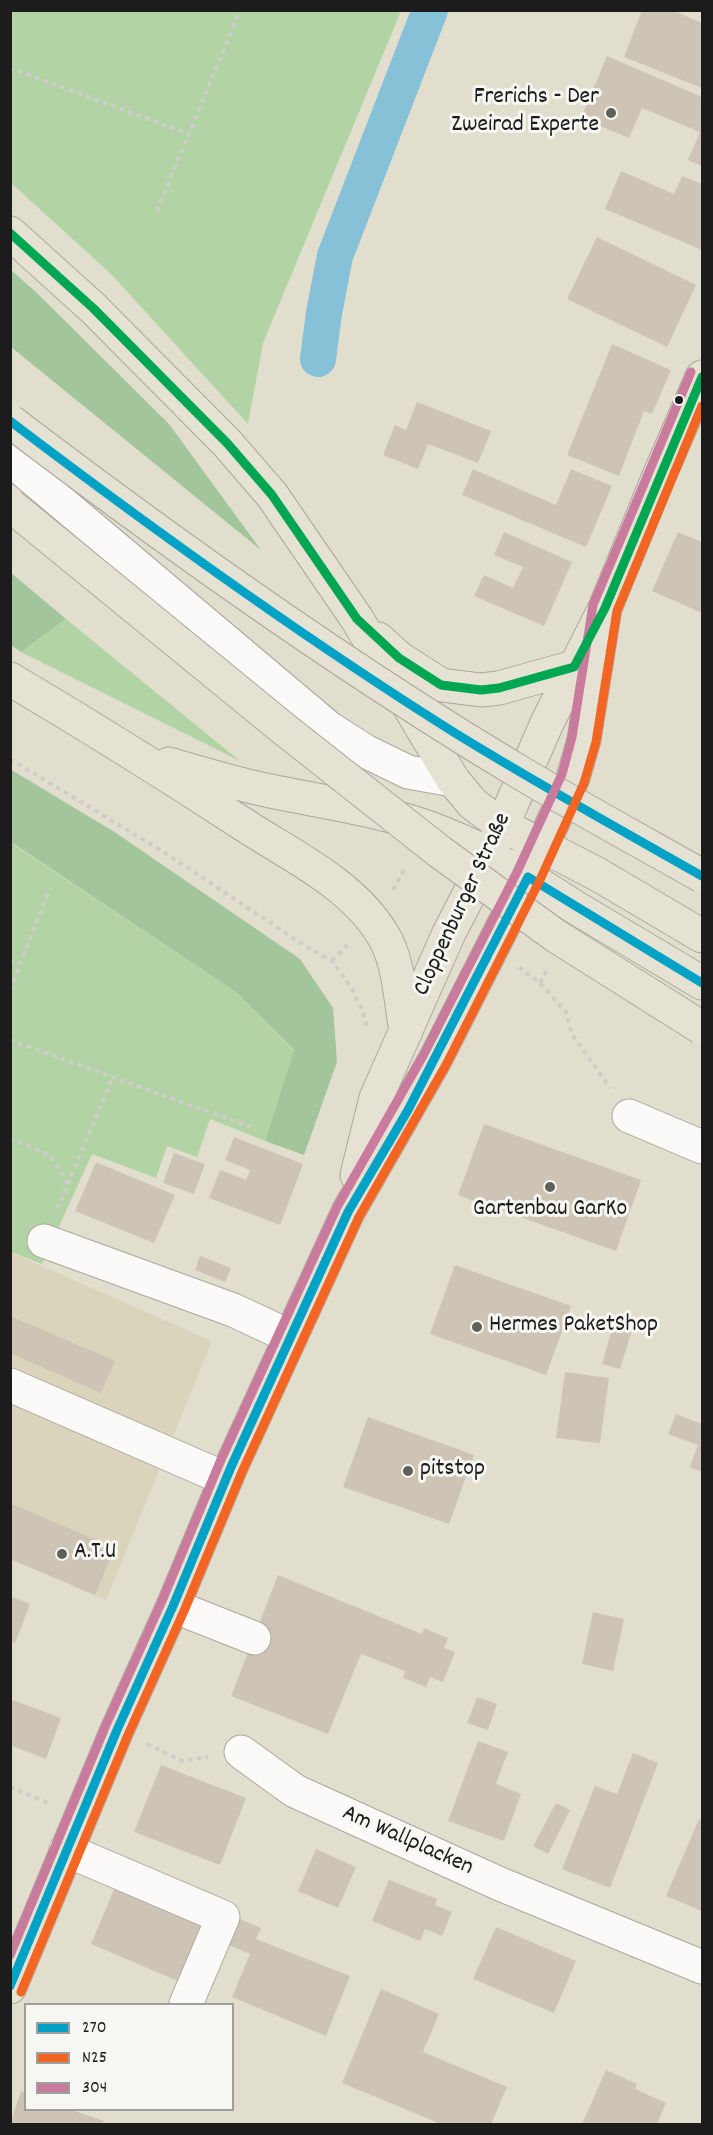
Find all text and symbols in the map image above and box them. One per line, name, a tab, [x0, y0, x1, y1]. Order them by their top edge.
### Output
place label: Frerichs - Der Zweirad Experte	[451, 85, 599, 141]
marker: Frerichs - Der Zweirad Experte	[604, 106, 618, 120]
unlabelled marker	[673, 394, 685, 406]
street label: Cloppenburger Straße	[409, 809, 519, 1001]
marker: Gartenbau GarKo	[543, 1180, 557, 1194]
place label: Gartenbau GarKo	[473, 1197, 627, 1225]
place label: Hermes PaketShop	[489, 1313, 658, 1341]
marker: Hermes PaketShop	[470, 1320, 484, 1334]
place label: pitstop	[420, 1457, 485, 1485]
marker: pitstop	[401, 1464, 415, 1478]
place label: A.T.U	[74, 1540, 116, 1568]
marker: A.T.U	[55, 1547, 69, 1561]
street label: Am Wallplacken	[337, 1800, 477, 1884]
legend	[24, 2003, 234, 2111]
text: 270	[82, 2016, 107, 2041]
text: N25	[82, 2046, 107, 2071]
text: 304	[82, 2076, 107, 2101]

